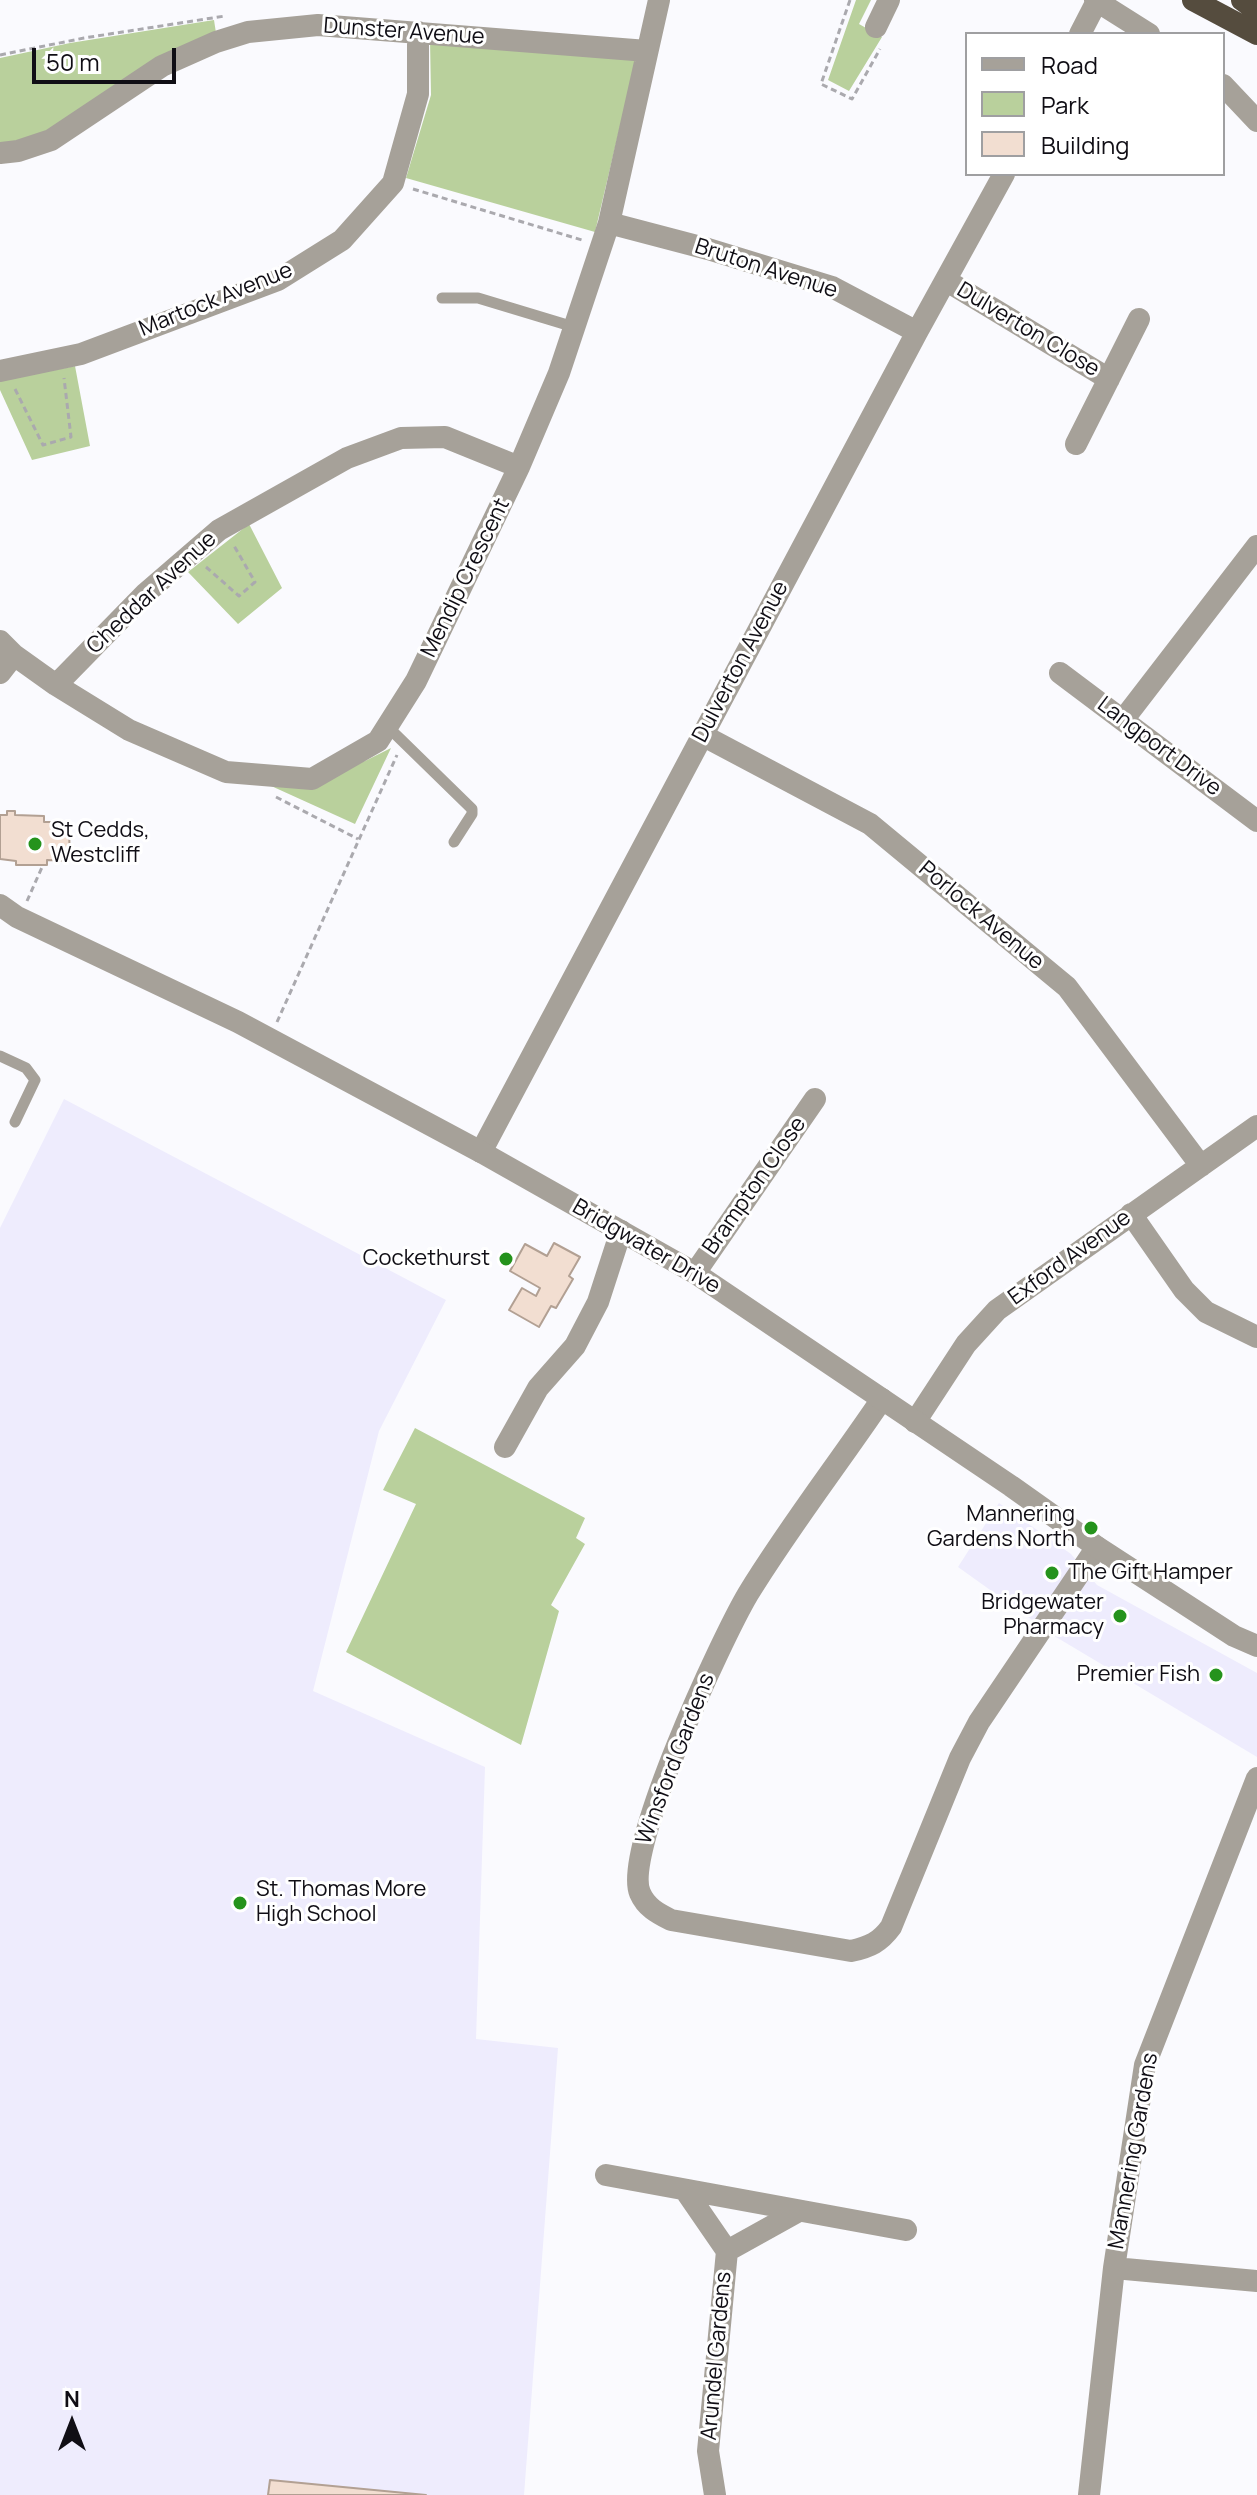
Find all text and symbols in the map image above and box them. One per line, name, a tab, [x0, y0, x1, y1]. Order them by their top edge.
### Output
street label: Dunster Avenue	[323, 13, 485, 51]
scale bar	[36, 32, 180, 82]
legend	[965, 32, 1225, 176]
text: 50 m	[46, 45, 100, 78]
text: Road	[1041, 48, 1098, 81]
text: Park	[1041, 88, 1089, 121]
text: Building	[1041, 128, 1129, 161]
street label: Bruton Avenue	[691, 233, 841, 305]
street label: Martock Avenue	[136, 257, 296, 343]
street label: Dulverton Close	[952, 277, 1104, 383]
street label: Mendip Crescent	[416, 494, 516, 662]
street label: Cheddar Avenue	[82, 526, 222, 660]
street label: Dulverton Avenue	[687, 577, 795, 747]
street label: Langport Drive	[1092, 692, 1226, 802]
place label: St Cedds, Westcliff	[51, 818, 150, 870]
marker: St Cedds, Westcliff	[26, 835, 44, 853]
street label: Porlock Avenue	[913, 856, 1049, 976]
street label: Brampton Close	[698, 1112, 812, 1260]
street label: Bridgwater Drive	[567, 1194, 725, 1300]
street label: Exford Avenue	[1004, 1205, 1136, 1311]
place label: Cockethurst	[363, 1246, 490, 1272]
marker: Cockethurst	[497, 1250, 515, 1268]
place label: Mannering Gardens North	[927, 1502, 1075, 1554]
marker: Mannering Gardens North	[1082, 1519, 1100, 1537]
place label: The Gift Hamper	[1068, 1560, 1233, 1586]
marker: The Gift Hamper	[1043, 1564, 1061, 1582]
place label: Bridgewater Pharmacy	[981, 1590, 1104, 1642]
marker: Bridgewater Pharmacy	[1111, 1607, 1129, 1625]
place label: Premier Fish	[1077, 1662, 1200, 1688]
marker: Premier Fish	[1207, 1666, 1225, 1684]
street label: Winsford Gardens	[631, 1670, 721, 1848]
place label: St. Thomas More High School	[256, 1877, 426, 1928]
marker: St. Thomas More High School	[231, 1894, 249, 1912]
street label: Mannering Gardens	[1104, 2051, 1164, 2251]
street label: Arundel Gardens	[696, 2271, 738, 2441]
north arrow	[32, 2383, 112, 2463]
text: N	[64, 2384, 80, 2414]

